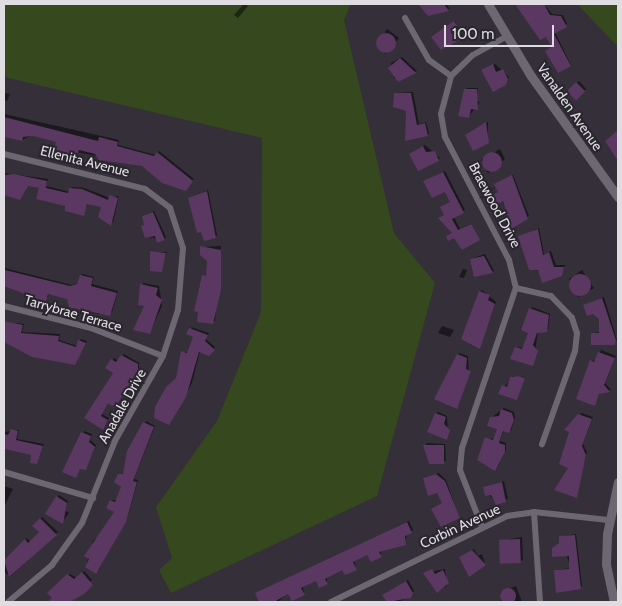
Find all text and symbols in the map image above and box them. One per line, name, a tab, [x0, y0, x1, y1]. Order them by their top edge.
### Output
scale bar	[447, 15, 557, 47]
text: 100 m	[452, 25, 494, 43]
street label: Vanalden Avenue	[534, 60, 606, 154]
street label: Ellenita Avenue	[39, 142, 131, 180]
street label: Braewood Drive	[465, 159, 525, 251]
street label: Tarrybrae Terrace	[22, 291, 124, 335]
street label: Anadale Drive	[95, 366, 149, 446]
street label: Corbin Avenue	[417, 500, 503, 552]

